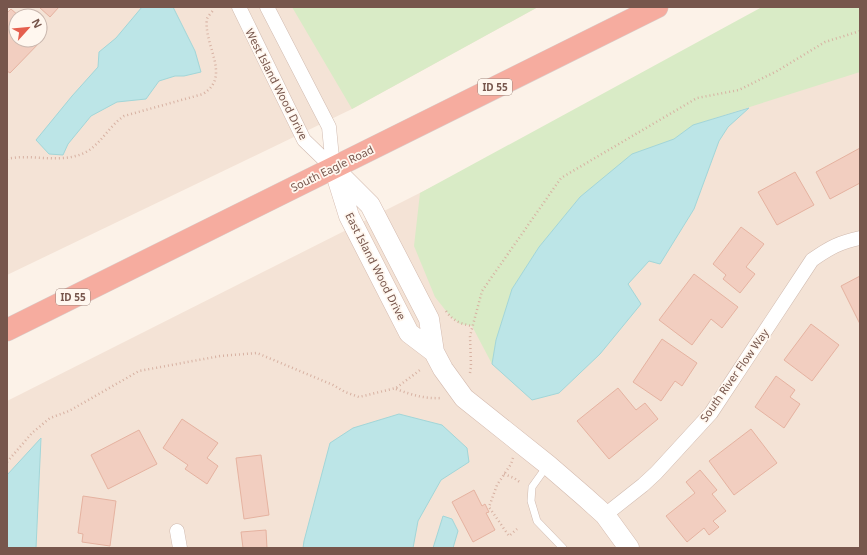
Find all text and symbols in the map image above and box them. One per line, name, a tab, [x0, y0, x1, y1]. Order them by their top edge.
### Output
north arrow	[8, 8, 48, 48]
text: N	[29, 16, 46, 31]
street label: West Island Wood Drive	[242, 26, 312, 142]
road number: ID 55	[478, 79, 512, 95]
street label: South Eagle Road	[288, 141, 376, 195]
street label: East Island Wood Drive	[342, 210, 410, 322]
road number: ID 55	[56, 289, 90, 305]
street label: South River Flow Way	[696, 325, 772, 424]

